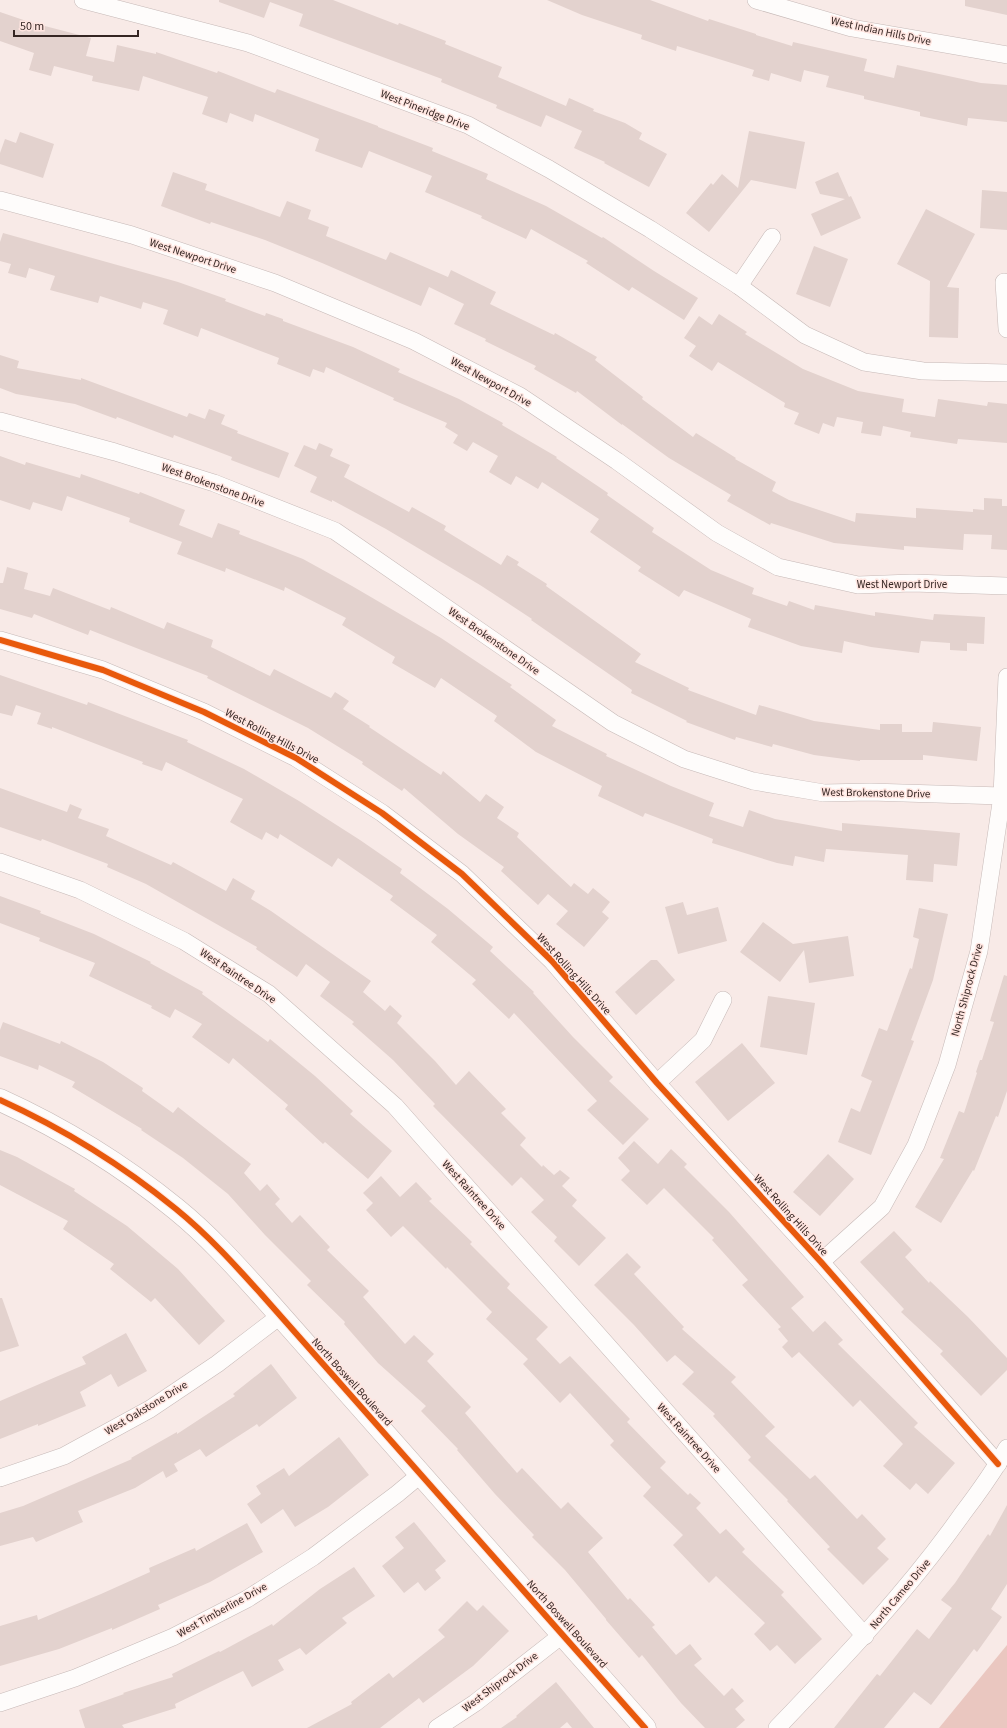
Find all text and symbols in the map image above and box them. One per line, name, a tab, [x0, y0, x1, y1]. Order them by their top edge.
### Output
scale bar	[14, 12, 138, 38]
street label: West Indian Hills Drive	[830, 13, 933, 49]
text: 50 m	[20, 18, 44, 35]
street label: West Pineridge Drive	[378, 86, 472, 134]
street label: West Newport Drive	[148, 235, 239, 277]
street label: West Newport Drive	[448, 353, 535, 411]
street label: West Brokenstone Drive	[159, 459, 267, 511]
street label: West Newport Drive	[857, 577, 948, 592]
street label: West Brokenstone Drive	[445, 604, 543, 679]
street label: West Rolling Hills Drive	[222, 705, 322, 767]
street label: West Brokenstone Drive	[822, 785, 931, 801]
street label: West Rolling Hills Drive	[533, 930, 615, 1018]
street label: North Shiprock Drive	[947, 941, 987, 1038]
street label: West Raintree Drive	[197, 945, 280, 1007]
street label: West Raintree Drive	[439, 1157, 510, 1234]
street label: West Rolling Hills Drive	[750, 1171, 832, 1259]
street label: North Boswell Boulevard	[308, 1335, 396, 1429]
street label: West Oakstone Drive	[102, 1377, 191, 1439]
street label: West Raintree Drive	[654, 1400, 725, 1477]
street label: North Cameo Drive	[866, 1555, 934, 1632]
street label: North Boswell Boulevard	[523, 1577, 611, 1671]
street label: West Timberline Drive	[174, 1579, 270, 1641]
street label: West Shiprock Drive	[459, 1648, 541, 1715]

